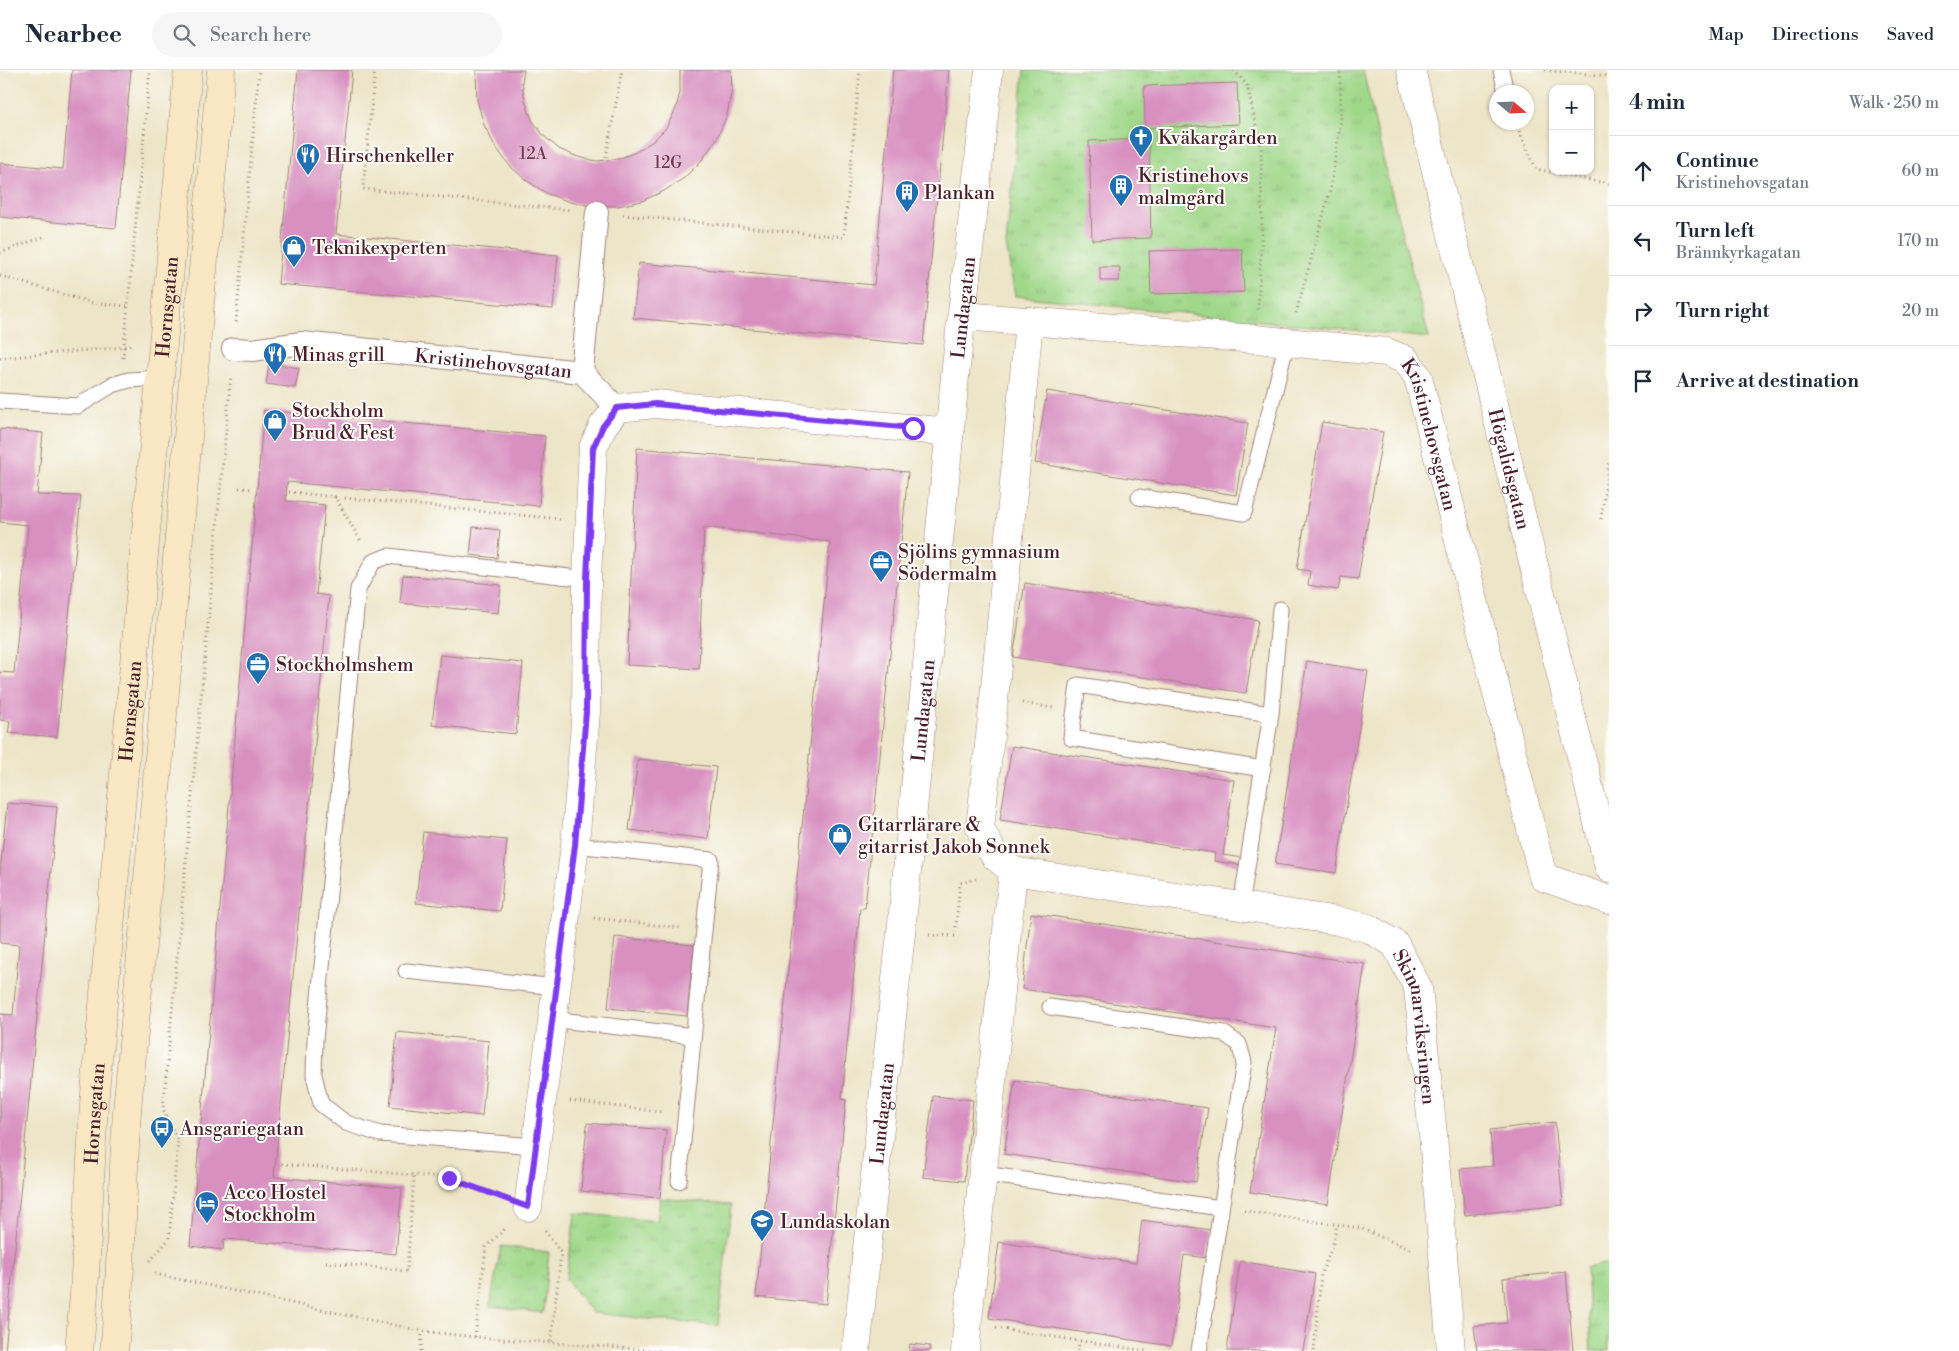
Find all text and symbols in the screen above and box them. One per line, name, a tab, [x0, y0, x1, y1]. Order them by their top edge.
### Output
search box	[152, 12, 502, 57]
text: Nearbee	[25, 20, 122, 50]
icon: search	[170, 21, 198, 49]
text: Search here	[210, 23, 311, 47]
text: Map	[1708, 23, 1744, 46]
text: Directions	[1772, 23, 1859, 46]
text: Saved	[1887, 23, 1934, 46]
north arrow	[1489, 85, 1534, 130]
map controls	[1549, 85, 1594, 175]
button: +	[1549, 85, 1594, 130]
text: 4 min	[1629, 90, 1685, 116]
text: Walk · 250 m	[1849, 93, 1939, 113]
church icon: Kväkargården	[1128, 124, 1154, 158]
place label: Kväkargården	[1158, 126, 1278, 150]
button: −	[1549, 130, 1594, 175]
restaurant icon: Hirschenkeller	[295, 142, 321, 176]
place label: Hirschenkeller	[326, 144, 454, 168]
house number: 12A	[519, 144, 548, 164]
text: Continue	[1676, 149, 1759, 173]
house number: 12G	[654, 153, 682, 173]
icon: ahead	[1629, 157, 1657, 185]
text: 60 m	[1901, 161, 1939, 181]
place label: Kristinehovs malmgård	[1138, 164, 1249, 210]
building icon: Kristinehovs malmgård	[1108, 173, 1134, 207]
text: Kristinehovsgatan	[1676, 173, 1809, 193]
building icon: Plankan	[894, 179, 920, 213]
place label: Plankan	[924, 181, 995, 205]
text: Turn left	[1676, 219, 1755, 243]
icon: left	[1629, 227, 1657, 255]
text: 170 m	[1897, 231, 1939, 251]
shop icon: Teknikexperten	[281, 234, 307, 268]
place label: Teknikexperten	[312, 236, 446, 260]
text: Brännkyrkagatan	[1676, 243, 1801, 263]
street label: Hornsgatan	[151, 255, 184, 359]
street label: Lundagatan	[946, 255, 981, 360]
icon: right	[1629, 297, 1657, 325]
text: Turn right	[1676, 299, 1769, 323]
text: 20 m	[1902, 301, 1939, 321]
restaurant icon: Minas grill	[262, 341, 288, 375]
place label: Minas grill	[292, 343, 385, 367]
street label: Kristinehovsgatan	[414, 344, 573, 384]
street label: Kristinehovsgatan	[1395, 354, 1462, 513]
icon: arrive	[1629, 367, 1657, 395]
text: Arrive at destination	[1676, 369, 1859, 393]
place label: Stockholm Brud & Fest	[291, 399, 395, 445]
street label: Högalidsgatan	[1482, 406, 1536, 532]
shop icon: Stockholm Brud & Fest	[262, 408, 288, 442]
route start	[902, 417, 925, 440]
place label: Sjölins gymnasium Södermalm	[898, 540, 1060, 586]
office icon: Sjölins gymnasium Södermalm	[868, 549, 894, 583]
office icon: Stockholmshem	[245, 651, 271, 685]
place label: Stockholmshem	[276, 653, 414, 677]
street label: Lundagatan	[907, 658, 940, 763]
street label: Hornsgatan	[114, 660, 147, 763]
place label: Gitarrlärare & gitarrist Jakob Sonnek	[858, 813, 1051, 859]
shop icon: Gitarrlärare & gitarrist Jakob Sonnek	[827, 822, 853, 856]
street label: Skinnarviksringen	[1387, 945, 1441, 1106]
street label: Lundagatan	[865, 1061, 900, 1166]
street label: Hornsgatan	[80, 1062, 111, 1165]
bus stop icon: Ansgariegatan	[149, 1115, 175, 1149]
place label: Ansgariegatan	[179, 1117, 304, 1141]
route end	[438, 1167, 461, 1190]
place label: Acco Hostel Stockholm	[223, 1181, 327, 1227]
hotel icon: Acco Hostel Stockholm	[194, 1190, 220, 1224]
school or university icon: Lundaskolan	[749, 1208, 775, 1242]
place label: Lundaskolan	[780, 1210, 890, 1234]

